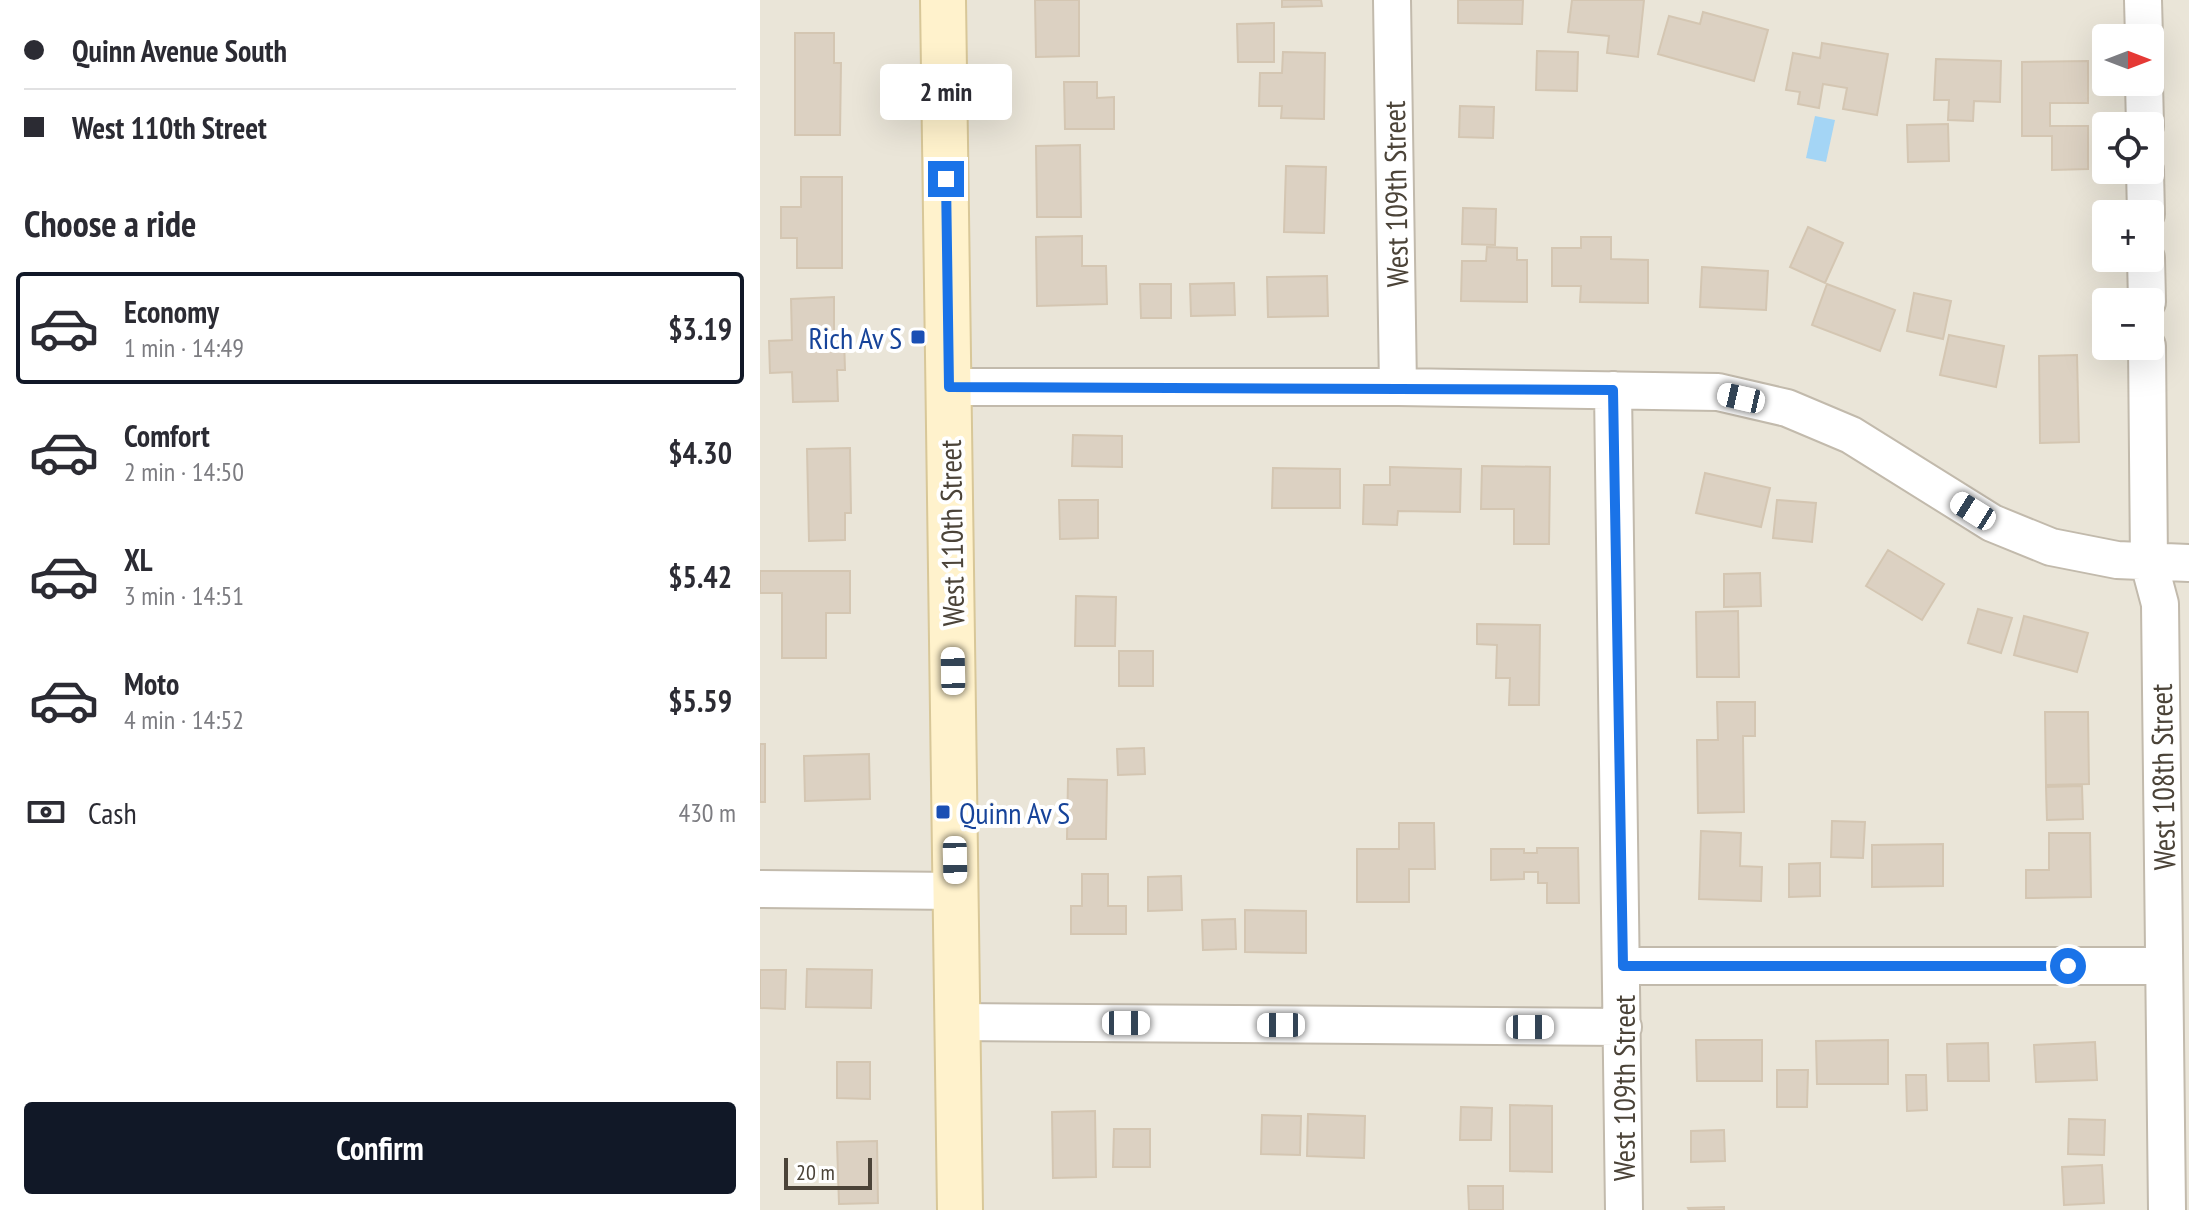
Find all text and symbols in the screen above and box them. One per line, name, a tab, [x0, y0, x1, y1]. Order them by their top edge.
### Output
north arrow	[2092, 24, 2164, 96]
map controls	[2092, 24, 2164, 360]
text: Quinn Avenue South	[72, 31, 287, 70]
callout: 2 min	[880, 63, 1012, 119]
text: 2 min	[920, 75, 972, 108]
street label: West 109th Street	[1374, 100, 1416, 288]
text: West 110th Street	[72, 108, 267, 147]
button: locate	[2092, 112, 2164, 184]
route end	[928, 161, 964, 197]
text: Choose a ride	[24, 200, 196, 247]
button: +	[2092, 200, 2164, 272]
button: −	[2092, 288, 2164, 360]
icon: car	[28, 292, 100, 364]
text: Economy	[124, 292, 219, 331]
text: $3.19	[668, 309, 732, 348]
place label: Rich Av S	[808, 318, 902, 357]
marker: Rich Av S	[909, 328, 927, 346]
text: 1 min · 14:49	[124, 331, 244, 364]
car	[1715, 381, 1767, 415]
icon: car	[28, 416, 100, 488]
text: Comfort	[124, 416, 210, 455]
text: $4.30	[668, 433, 732, 472]
street label: West 110th Street	[930, 439, 972, 627]
text: 2 min · 14:50	[124, 455, 244, 488]
car	[1946, 488, 2000, 534]
icon: car	[28, 540, 100, 612]
text: XL	[124, 540, 153, 579]
text: $5.42	[668, 557, 732, 596]
text: 3 min · 14:51	[124, 579, 244, 612]
car	[941, 647, 965, 695]
icon: car	[28, 664, 100, 736]
text: Moto	[124, 664, 179, 703]
text: $5.59	[668, 681, 732, 720]
street label: West 108th Street	[2141, 683, 2183, 871]
text: 4 min · 14:52	[124, 703, 244, 736]
icon: cash	[24, 790, 68, 834]
text: Cash	[88, 793, 137, 832]
place label: Quinn Av S	[959, 793, 1070, 832]
text: 430 m	[678, 796, 736, 829]
marker: Quinn Av S	[934, 803, 952, 821]
car	[943, 836, 967, 884]
route start	[2050, 948, 2086, 984]
street label: West 109th Street	[1604, 994, 1643, 1181]
car	[1102, 1011, 1150, 1035]
car	[1257, 1013, 1305, 1037]
car	[1506, 1015, 1554, 1039]
button: Confirm	[24, 1102, 736, 1194]
scale bar	[784, 1154, 872, 1190]
text: 20 m	[796, 1158, 835, 1186]

